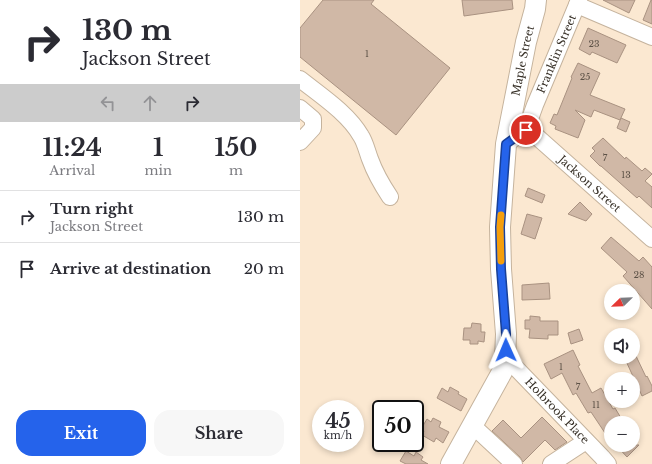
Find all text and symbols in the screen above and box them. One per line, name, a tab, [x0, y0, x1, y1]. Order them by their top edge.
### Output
street label: Franklin Street	[534, 12, 579, 95]
text: 130 m	[82, 13, 172, 48]
icon: right	[16, 16, 68, 68]
street label: Maple Street	[509, 23, 537, 97]
house number: 23	[588, 38, 600, 49]
text: Jackson Street	[82, 48, 211, 70]
house number: 1	[365, 48, 369, 59]
house number: 25	[580, 71, 590, 82]
icon: left	[97, 92, 119, 114]
icon: ahead	[139, 92, 161, 114]
icon: right	[181, 92, 203, 114]
pin	[509, 113, 543, 147]
icon: arrive	[515, 119, 537, 141]
text: 11:24	[43, 133, 102, 162]
text: 1	[153, 133, 163, 162]
text: 150	[214, 133, 257, 162]
street label: Jackson Street	[554, 151, 625, 216]
house number: 7	[603, 152, 608, 163]
text: Arrival	[49, 162, 95, 179]
text: min	[145, 162, 172, 179]
text: m	[229, 162, 243, 179]
house number: 13	[621, 169, 631, 180]
text: Turn right	[50, 199, 133, 218]
icon: right	[16, 206, 38, 228]
text: 130 m	[237, 207, 284, 226]
text: Jackson Street	[50, 218, 143, 235]
icon: arrive	[16, 258, 38, 280]
text: Arrive at destination	[50, 259, 211, 278]
text: 20 m	[244, 259, 284, 278]
house number: 28	[634, 269, 645, 280]
north arrow	[604, 284, 640, 320]
map controls	[604, 284, 640, 452]
button: sound	[604, 328, 640, 364]
position arrow	[485, 329, 527, 371]
house number: 1	[559, 361, 563, 372]
button: +	[604, 372, 640, 408]
street label: Holbrook Place	[522, 375, 592, 447]
house number: 7	[576, 381, 581, 392]
house number: 11	[592, 399, 600, 410]
speed limit sign: 50	[372, 400, 424, 452]
text: 45	[325, 409, 351, 433]
button: Exit	[16, 410, 146, 456]
button: Share	[154, 410, 284, 456]
button: −	[604, 416, 640, 452]
text: km/h	[324, 429, 352, 442]

